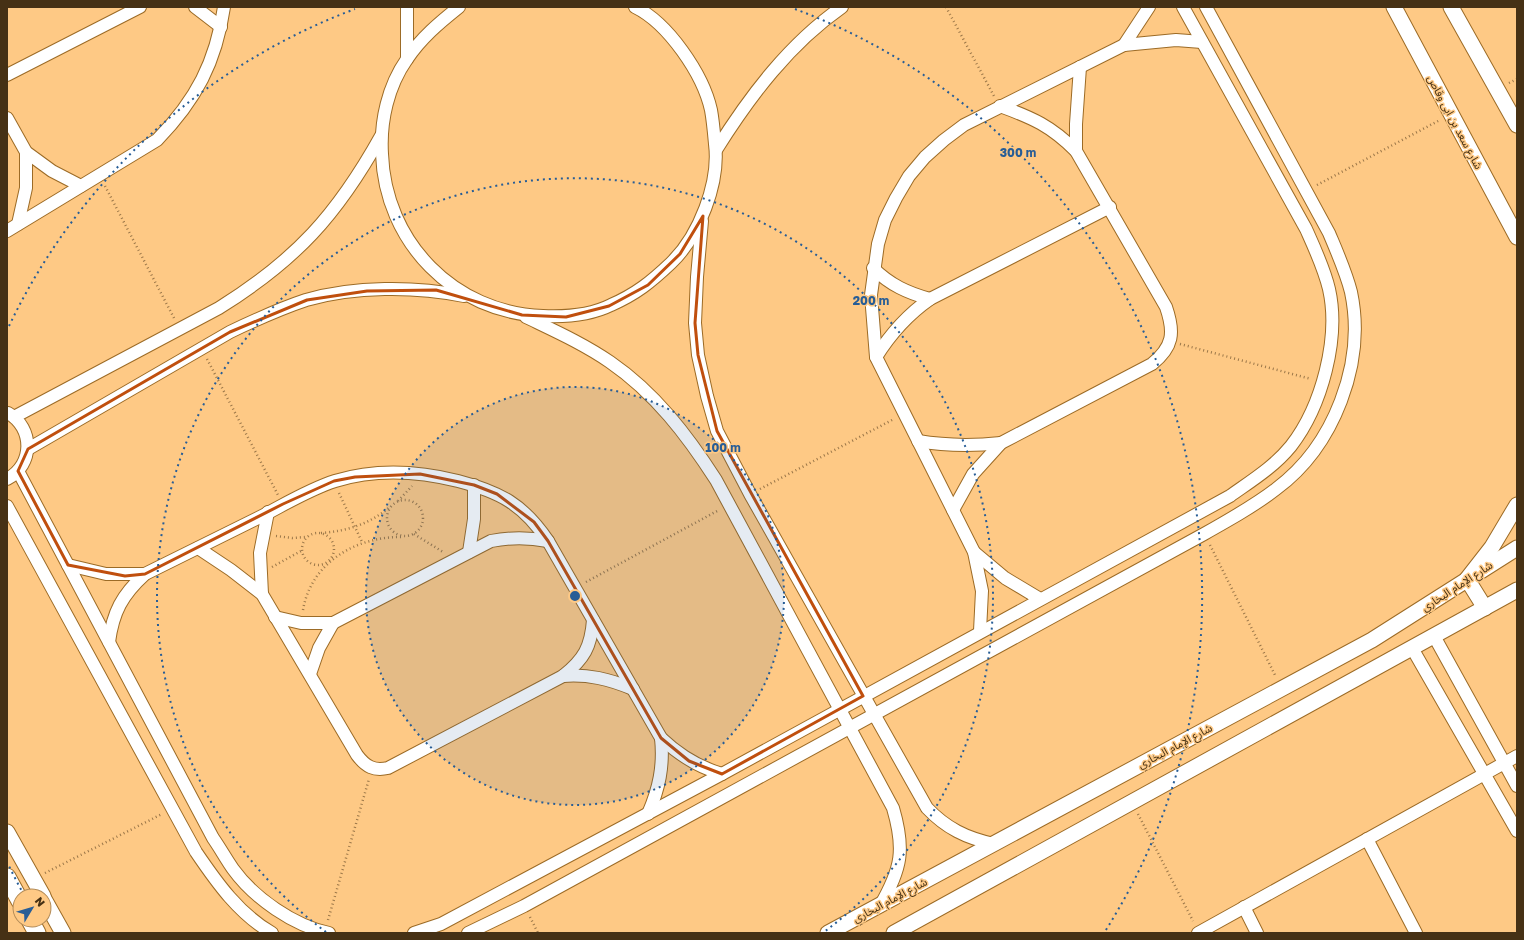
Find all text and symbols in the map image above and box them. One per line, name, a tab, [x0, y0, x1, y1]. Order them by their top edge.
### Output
street label: شارع سعد بن ابى وقاص	[1423, 72, 1486, 172]
text: 300 m	[1000, 145, 1036, 160]
text: 200 m	[853, 293, 889, 308]
text: 100 m	[705, 440, 741, 455]
street label: شارع الإمام البخاري	[1419, 558, 1497, 616]
centre of rings	[568, 589, 582, 603]
street label: شارع الإمام البخاري	[1135, 720, 1216, 774]
street label: شارع الإمام البخاري	[850, 874, 931, 928]
north arrow	[12, 888, 52, 928]
text: N	[33, 894, 48, 909]

